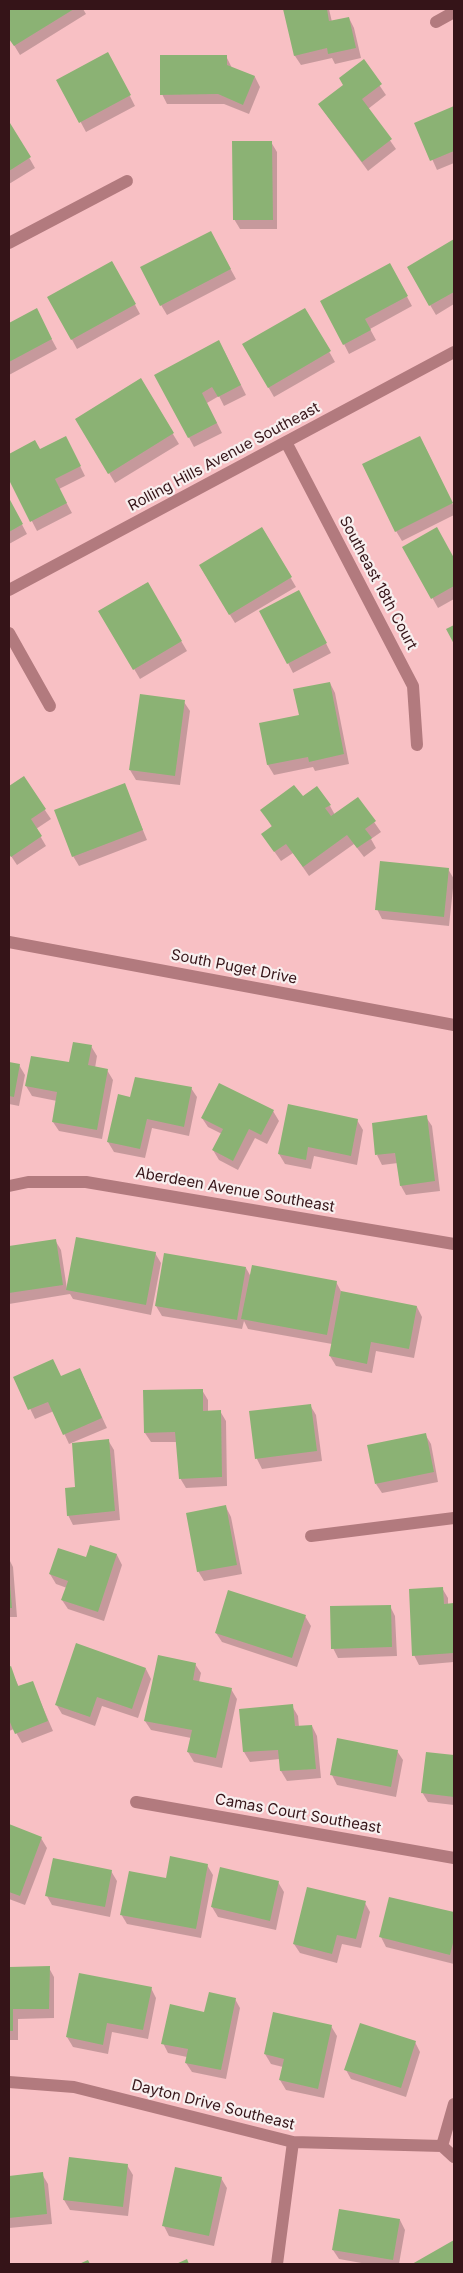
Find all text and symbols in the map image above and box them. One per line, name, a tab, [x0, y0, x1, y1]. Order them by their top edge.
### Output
street label: Rolling Hills Avenue Southeast	[125, 399, 323, 515]
street label: Southeast 18th Court	[335, 513, 421, 653]
street label: South Puget Drive	[169, 946, 299, 988]
street label: Aberdeen Avenue Southeast	[134, 1164, 336, 1216]
street label: Camas Court Southeast	[214, 1791, 382, 1837]
street label: Dayton Drive Southeast	[130, 2076, 296, 2134]

